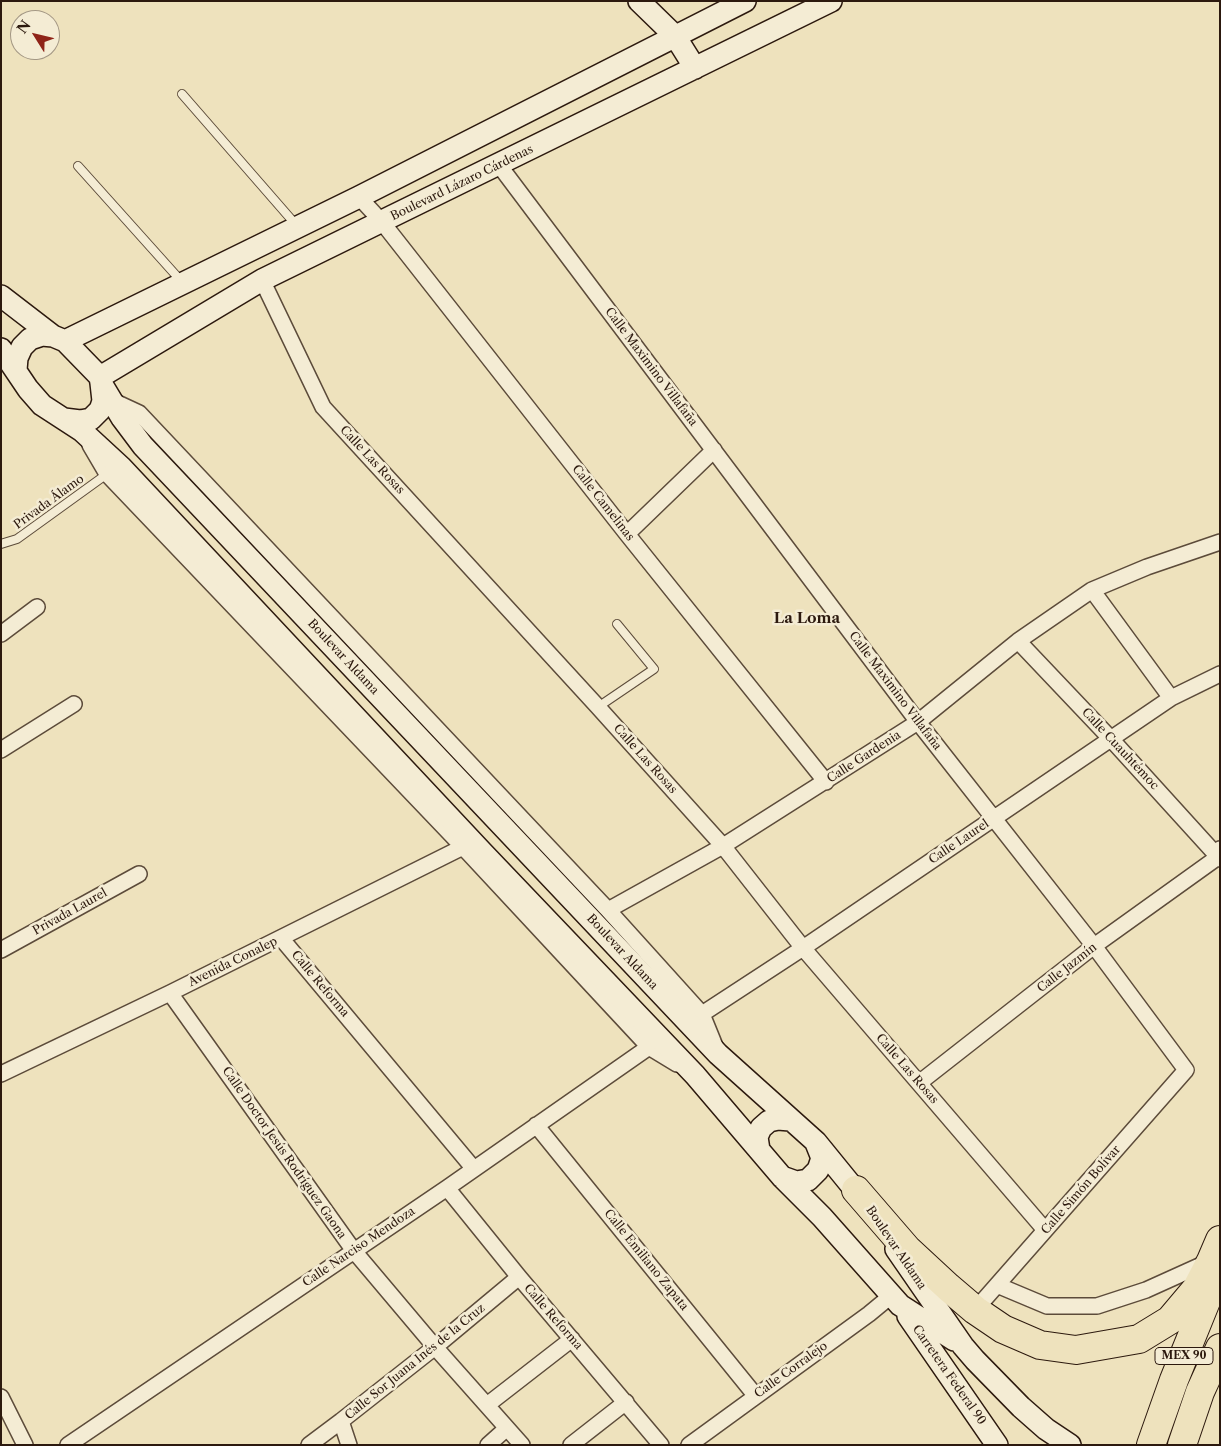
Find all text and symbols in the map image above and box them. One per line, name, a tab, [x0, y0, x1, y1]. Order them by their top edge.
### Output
north arrow	[10, 10, 60, 60]
text: N	[13, 17, 35, 37]
street label: Boulevard Lázaro Cárdenas	[388, 142, 536, 224]
street label: Calle Maximino Villafaña	[602, 305, 700, 429]
street label: Calle Las Rosas	[337, 423, 407, 497]
street label: Calle Camelinas	[569, 462, 637, 544]
street label: Privada Álamo	[11, 472, 87, 532]
district label: La Loma	[774, 610, 840, 628]
street label: Boulevar Aldama	[304, 616, 382, 698]
street label: Calle Maximino Villafaña	[846, 629, 944, 753]
street label: Calle Cuauhtémoc	[1078, 705, 1162, 793]
street label: Calle Las Rosas	[610, 721, 680, 797]
street label: Calle Gardenia	[824, 728, 904, 786]
street label: Calle Laurel	[926, 817, 992, 867]
street label: Privada Laurel	[30, 886, 110, 938]
street label: Boulevar Aldama	[583, 911, 661, 993]
street label: Avenida Conalep	[186, 934, 280, 990]
street label: Calle Jazmín	[1034, 940, 1100, 996]
street label: Calle Reforma	[288, 948, 352, 1020]
street label: Calle Las Rosas	[873, 1031, 941, 1107]
street label: Calle Doctor Jesús Rodríguez Gaona	[219, 1064, 349, 1242]
street label: Calle Simón Bolívar	[1038, 1143, 1124, 1237]
street label: Calle Narciso Mendoza	[300, 1204, 418, 1290]
street label: Boulevar Aldama	[863, 1204, 929, 1292]
street label: Calle Emiliano Zapata	[601, 1206, 691, 1314]
street label: Calle Reforma	[521, 1281, 585, 1353]
street label: Calle Sor Juana Inés de la Cruz	[342, 1301, 488, 1423]
street label: Carretera Federal 90	[909, 1322, 989, 1428]
street label: Calle Corralejo	[752, 1339, 830, 1401]
road number: MEX 90	[1155, 1348, 1213, 1364]

